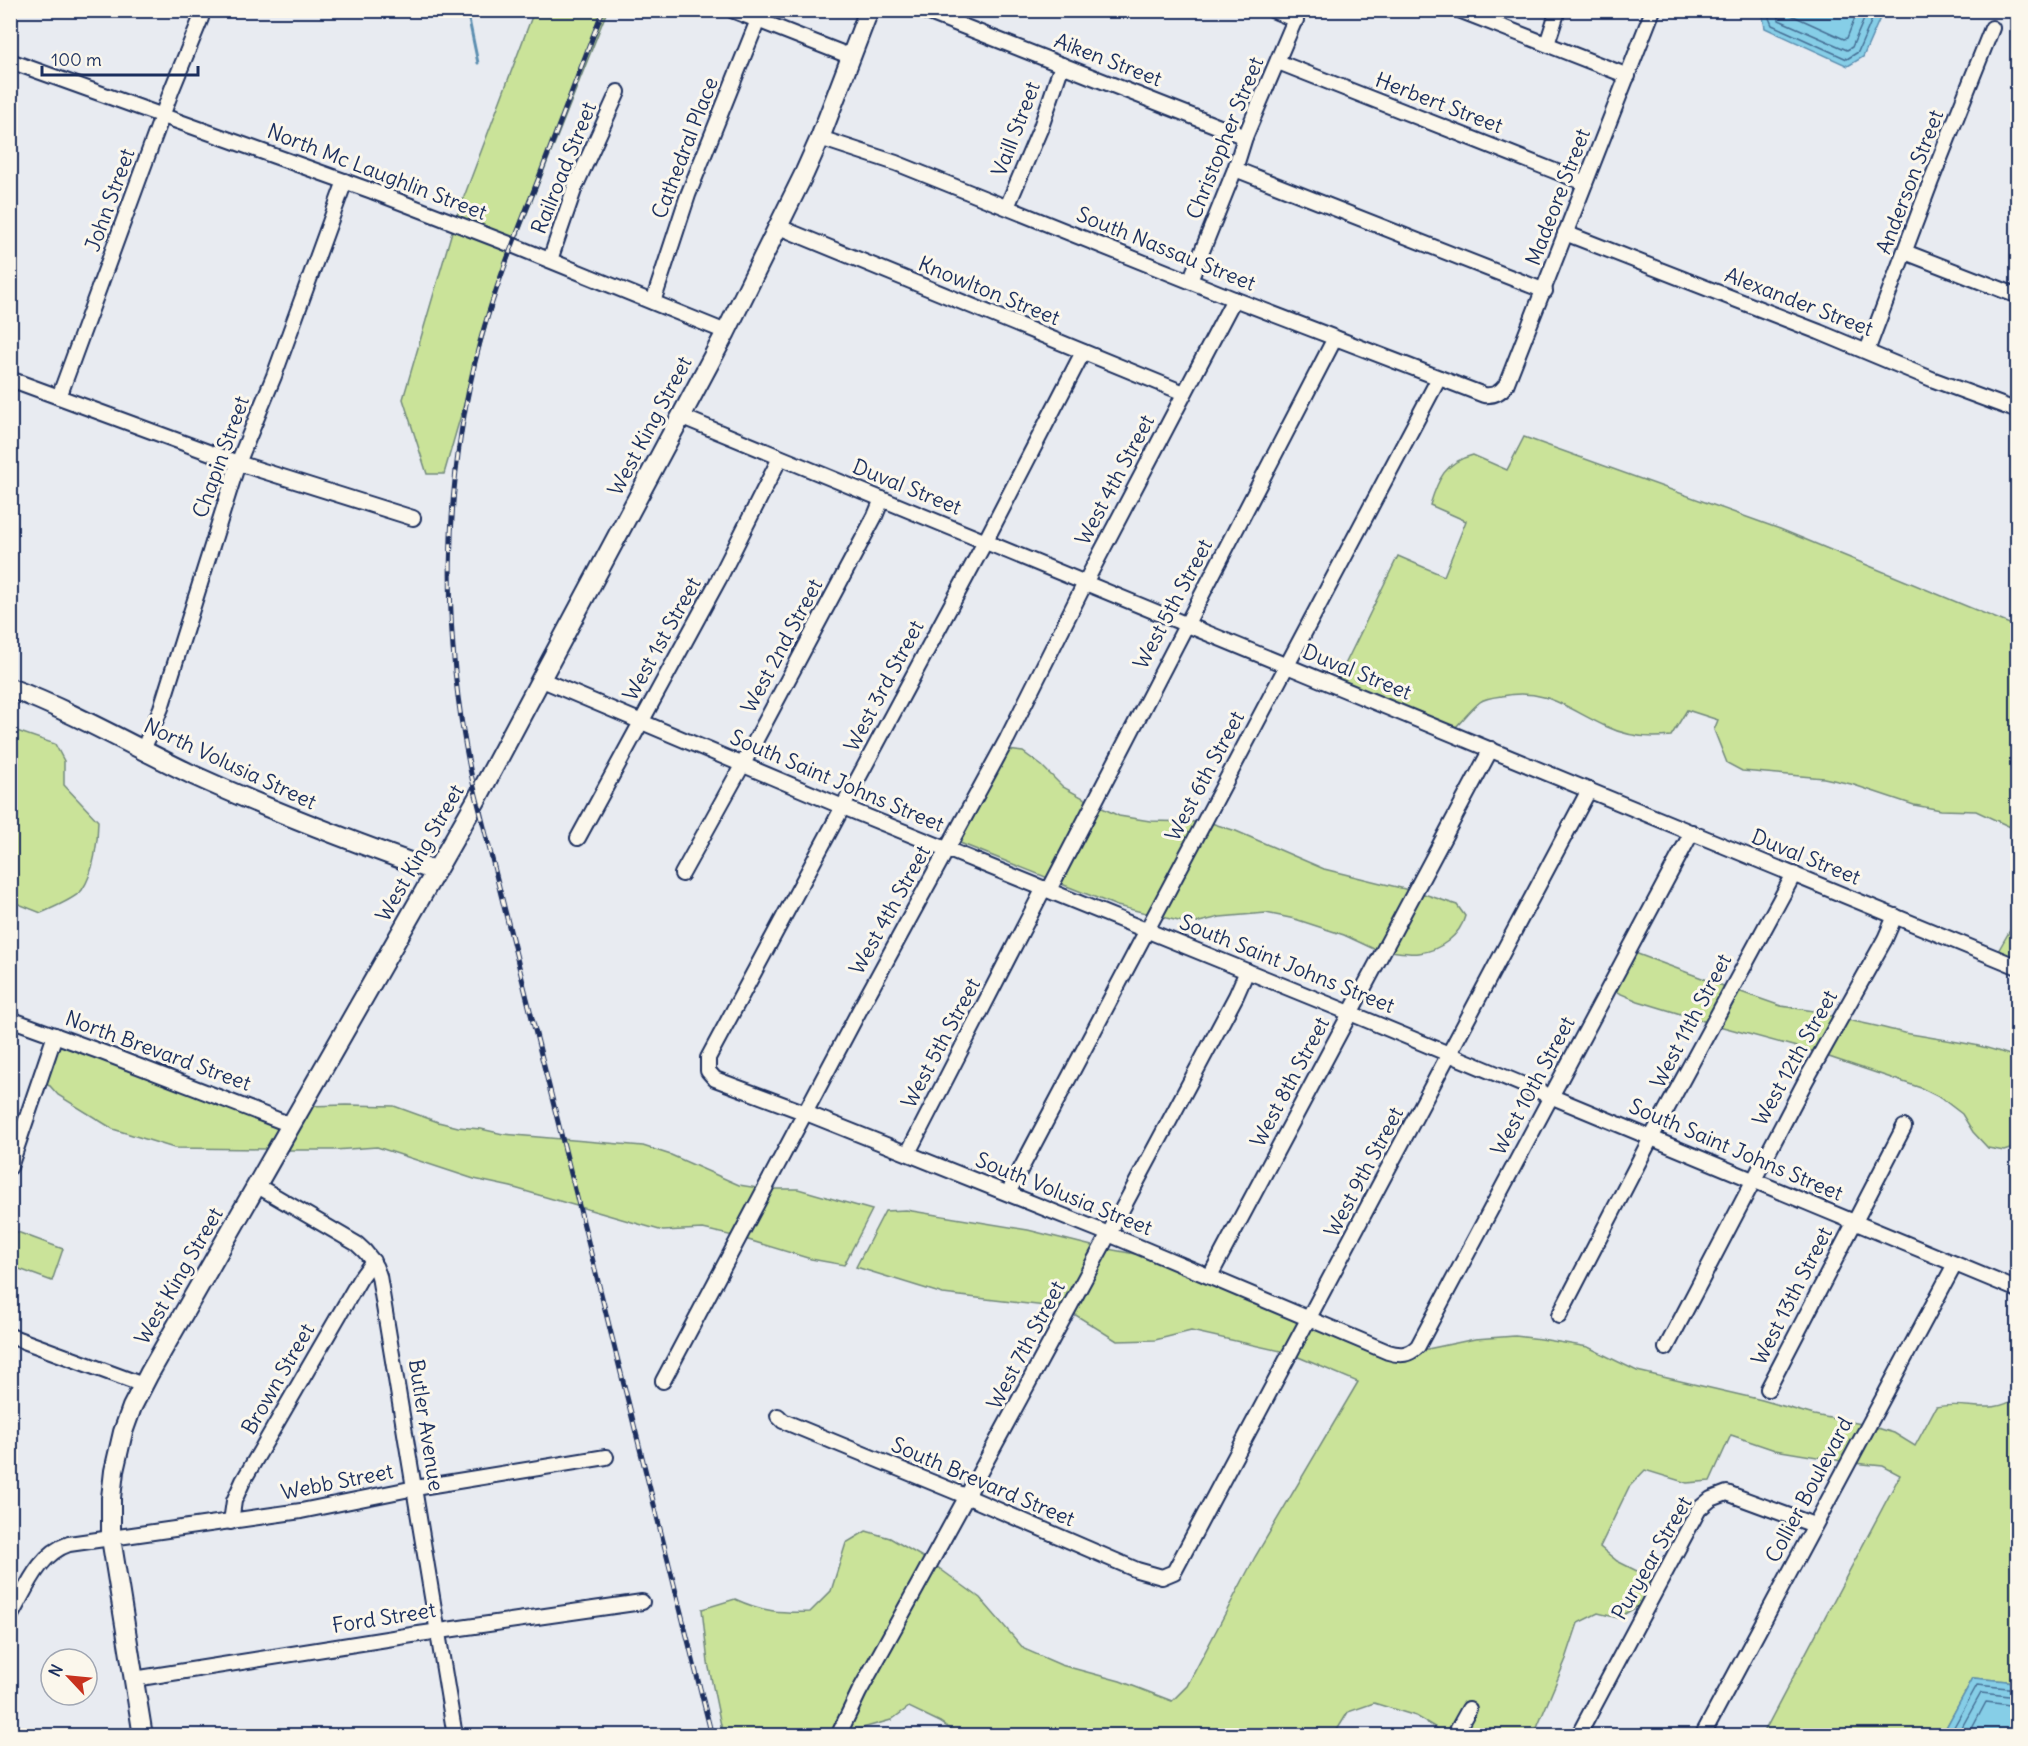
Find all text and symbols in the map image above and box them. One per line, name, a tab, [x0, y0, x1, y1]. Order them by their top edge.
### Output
street label: Aiken Street	[1050, 27, 1166, 92]
scale bar	[42, 39, 198, 77]
text: 100 m	[51, 48, 102, 71]
street label: Christopher Street	[1180, 53, 1269, 223]
street label: Herbert Street	[1372, 66, 1507, 139]
street label: Cathedral Place	[645, 73, 724, 222]
street label: Vaill Street	[985, 78, 1046, 180]
street label: Railroad Street	[525, 98, 602, 238]
street label: Anderson Street	[1870, 106, 1949, 258]
street label: North Mc Laughlin Street	[263, 117, 491, 226]
street label: Madeore Street	[1519, 125, 1596, 269]
street label: John Street	[78, 145, 141, 255]
street label: South Nassau Street	[1073, 200, 1260, 297]
street label: Knowlton Street	[914, 250, 1064, 331]
street label: Alexander Street	[1721, 261, 1877, 342]
street label: West King Street	[602, 351, 698, 500]
street label: Chapin Street	[186, 392, 255, 521]
street label: West 4th Street	[1069, 410, 1160, 550]
street label: Duval Street	[849, 452, 966, 521]
street label: West 5th Street	[1127, 534, 1218, 673]
street label: West 1st Street	[616, 572, 707, 705]
street label: West 2nd Street	[735, 574, 828, 718]
street label: West 3rd Street	[838, 615, 929, 756]
street label: Duval Street	[1299, 637, 1416, 706]
street label: West 6th Street	[1159, 706, 1250, 846]
street label: North Volusia Street	[140, 712, 321, 815]
street label: South Saint Johns Street	[726, 723, 948, 838]
street label: West King Street	[369, 779, 470, 926]
street label: Duval Street	[1748, 822, 1865, 891]
street label: West 4th Street	[843, 840, 936, 979]
street label: South Saint Johns Street	[1176, 908, 1399, 1019]
street label: West 11th Street	[1644, 949, 1737, 1093]
street label: West 5th Street	[895, 973, 986, 1112]
street label: West 12th Street	[1746, 985, 1843, 1130]
street label: North Brevard Street	[62, 1004, 255, 1097]
street label: West 8th Street	[1244, 1012, 1335, 1152]
street label: West 10th Street	[1485, 1012, 1581, 1160]
street label: South Saint Johns Street	[1625, 1092, 1847, 1207]
street label: West 9th Street	[1318, 1102, 1409, 1241]
street label: South Volusia Street	[972, 1146, 1157, 1241]
street label: West King Street	[128, 1202, 229, 1349]
street label: West 13th Street	[1745, 1222, 1838, 1370]
street label: West 7th Street	[980, 1276, 1071, 1414]
street label: Brown Street	[235, 1318, 320, 1439]
street label: Butler Avenue	[403, 1357, 450, 1493]
street label: Collier Boulevard	[1759, 1412, 1858, 1567]
street label: South Brevard Street	[887, 1431, 1079, 1532]
street label: Webb Street	[278, 1457, 395, 1506]
street label: Puryear Street	[1605, 1491, 1698, 1624]
street label: Ford Street	[330, 1596, 438, 1639]
north arrow	[39, 1647, 99, 1707]
text: N	[44, 1661, 67, 1680]

